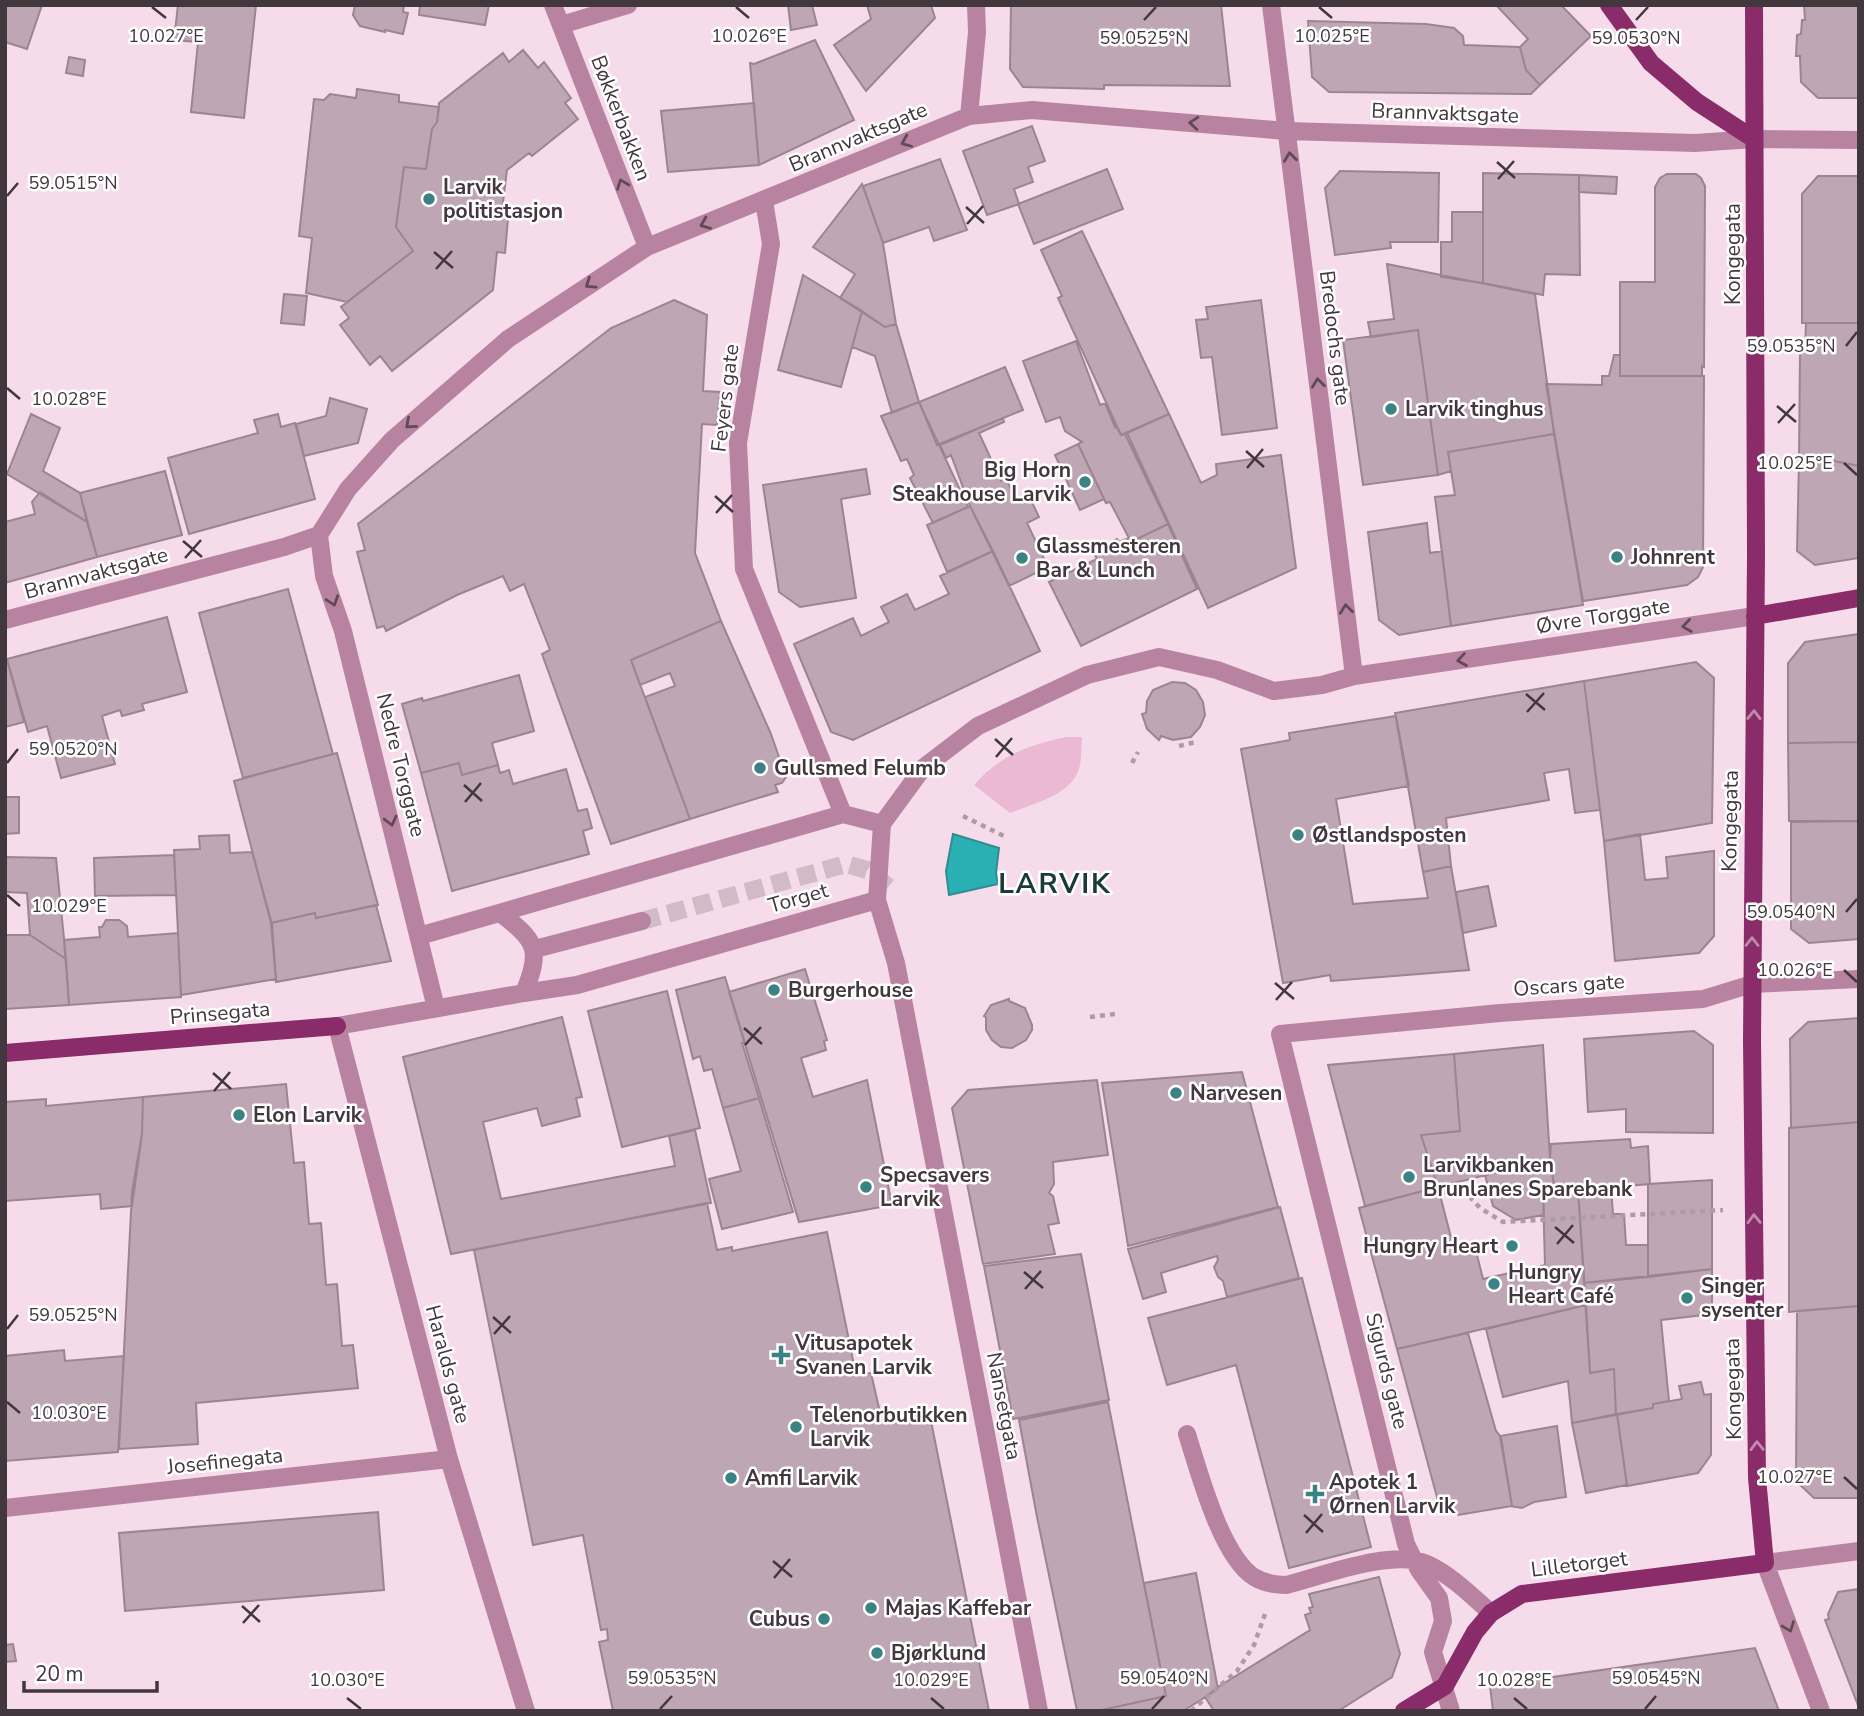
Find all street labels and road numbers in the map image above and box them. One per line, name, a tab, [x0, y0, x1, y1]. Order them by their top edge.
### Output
street label: Bøkkerbakken	[584, 51, 658, 185]
street label: Brannvaktsgate	[785, 95, 931, 179]
street label: Brannvaktsgate	[1371, 96, 1519, 130]
street label: Kongegata	[1719, 203, 1747, 305]
street label: Bredochs gate	[1313, 269, 1357, 407]
street label: Feyers gate	[704, 342, 746, 454]
street label: Brannvaktsgate	[21, 540, 171, 606]
street label: Øvre Torggate	[1534, 592, 1672, 640]
street label: Nedre Torggate	[370, 690, 432, 840]
street label: Kongegata	[1715, 770, 1745, 872]
street label: Torget	[765, 876, 832, 920]
street label: Oscars gate	[1512, 967, 1626, 1003]
street label: Prinsegata	[169, 995, 271, 1031]
street label: Haralds gate	[419, 1302, 477, 1426]
street label: Sigurds gate	[1359, 1310, 1415, 1432]
street label: Kongegata	[1718, 1338, 1748, 1440]
street label: Nansetgata	[980, 1350, 1028, 1462]
street label: Josefinegata	[165, 1441, 284, 1481]
street label: Lilletorget	[1529, 1544, 1629, 1584]

